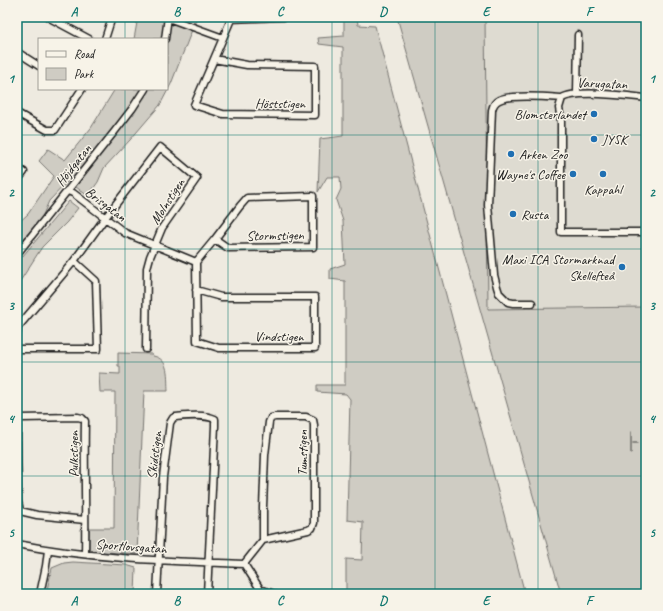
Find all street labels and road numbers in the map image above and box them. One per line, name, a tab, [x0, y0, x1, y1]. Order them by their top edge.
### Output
street label: Varugatan	[577, 74, 628, 93]
street label: Höststigen	[255, 95, 306, 112]
street label: Höjdgatan	[52, 140, 96, 190]
street label: Molnstigen	[146, 174, 189, 228]
street label: Brisgatan	[82, 183, 130, 226]
street label: Stormstigen	[246, 226, 305, 244]
street label: Vindstigen	[254, 328, 304, 345]
street label: Skidstigen	[143, 429, 166, 480]
street label: Tumstigen	[294, 429, 311, 476]
street label: Pulkstigen	[65, 430, 82, 477]
street label: Sportlovsgatan	[95, 536, 168, 558]

